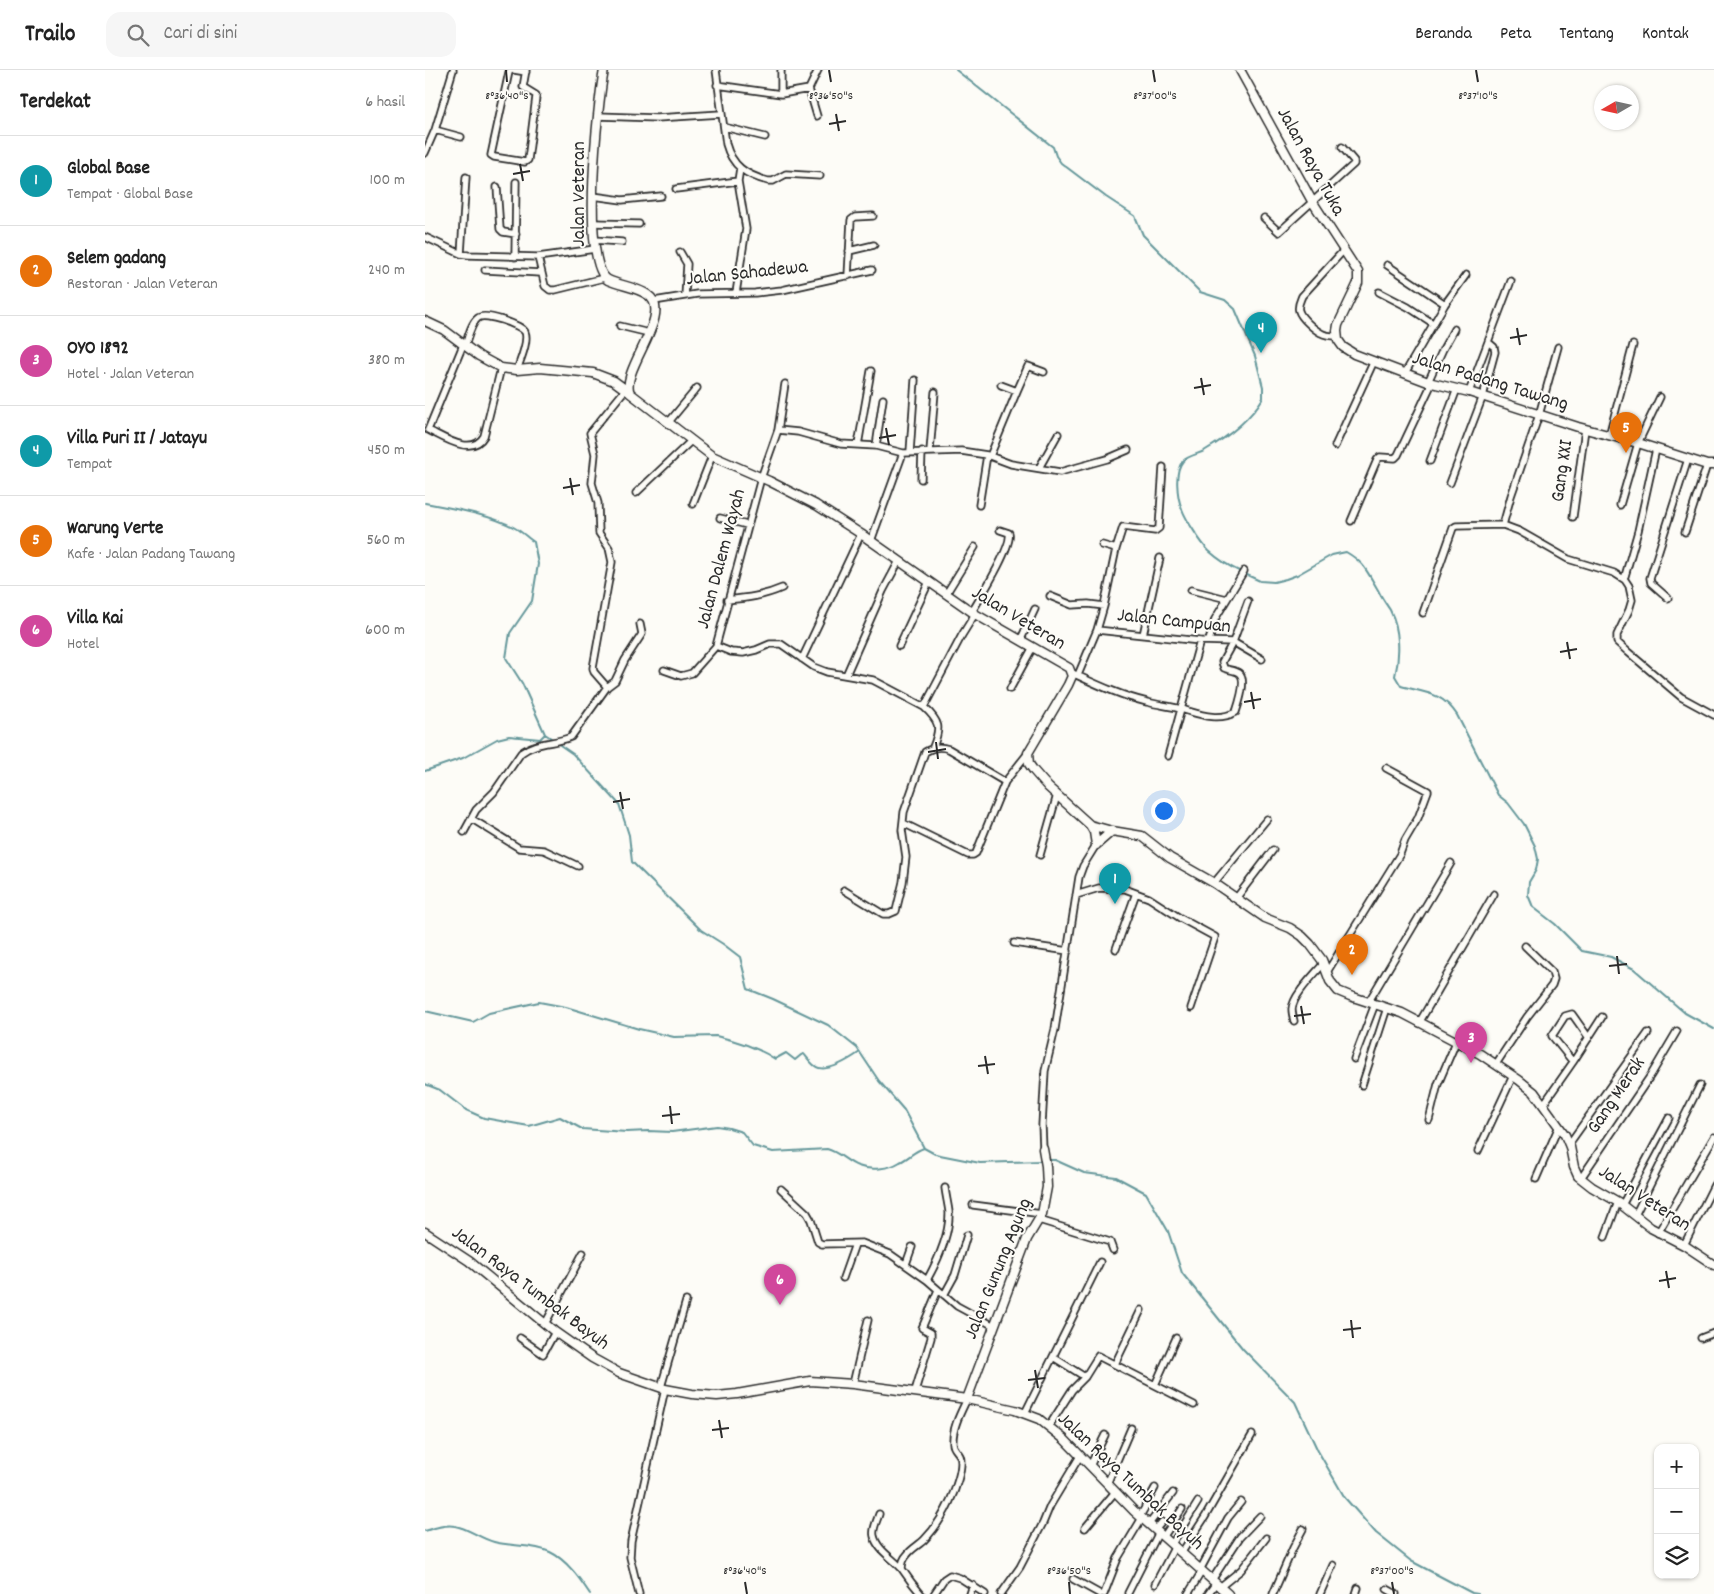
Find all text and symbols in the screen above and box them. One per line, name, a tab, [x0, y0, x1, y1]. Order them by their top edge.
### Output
search box	[106, 12, 456, 57]
text: Trailo	[25, 18, 76, 52]
icon: search	[124, 21, 152, 49]
text: Cari di sini	[164, 21, 237, 48]
text: Beranda	[1415, 22, 1472, 47]
text: Peta	[1500, 22, 1531, 47]
text: Tentang	[1559, 22, 1614, 47]
text: Kontak	[1642, 22, 1689, 47]
north arrow	[1594, 85, 1639, 130]
text: Terdekat	[20, 88, 91, 118]
text: 8°36'40"S	[485, 88, 529, 105]
text: 8°36'50"S	[809, 88, 853, 105]
text: 8°37'00"S	[1133, 88, 1177, 105]
text: 8°37'10"S	[1458, 88, 1498, 105]
text: 6 hasil	[365, 91, 405, 114]
street label: Jalan Raya Tuka	[1269, 103, 1352, 222]
street label: Jalan Veteran	[566, 141, 594, 247]
text: Global Base	[67, 156, 150, 183]
text: 1	[34, 169, 38, 192]
text: 100 m	[369, 169, 405, 192]
text: Tempat · Global Base	[67, 183, 193, 206]
text: Selem gadang	[67, 246, 166, 273]
street label: Jalan Sahadewa	[685, 254, 810, 294]
text: 2	[33, 259, 40, 282]
text: 240 m	[368, 259, 405, 282]
text: Restoran · Jalan Veteran	[67, 273, 218, 296]
pin: 4	[1245, 312, 1277, 353]
text: OYO 1892	[67, 336, 129, 363]
street label: Jalan Padang Tawang	[1408, 345, 1572, 419]
text: 3	[32, 349, 40, 372]
text: 380 m	[368, 349, 405, 372]
text: Hotel · Jalan Veteran	[67, 363, 194, 386]
pin: 5	[1610, 412, 1642, 453]
text: Villa Puri II / Jatayu	[67, 426, 207, 453]
street label: Gang XXI	[1545, 438, 1581, 504]
text: 4	[33, 439, 39, 462]
text: 450 m	[368, 439, 405, 462]
text: Tempat	[67, 453, 112, 476]
street label: Jalan Dalem Wayah	[690, 486, 754, 632]
text: Warung Verte	[67, 516, 163, 543]
text: 5	[32, 529, 40, 552]
text: 560 m	[366, 529, 405, 552]
text: Kafe · Jalan Padang Tawang	[67, 543, 235, 566]
street label: Jalan Veteran	[966, 580, 1070, 658]
street label: Jalan Campuan	[1116, 602, 1232, 642]
text: Villa Kai	[67, 606, 123, 633]
text: 6	[32, 619, 40, 642]
text: 600 m	[365, 619, 405, 642]
text: Hotel	[67, 633, 99, 656]
your location	[1151, 798, 1177, 824]
pin: 1	[1099, 863, 1131, 904]
pin: 2	[1336, 934, 1368, 975]
pin: 3	[1455, 1022, 1487, 1063]
street label: Gang Merak	[1581, 1052, 1653, 1140]
street label: Jalan Veteran	[1592, 1159, 1696, 1239]
street label: Jalan Gunung Agung	[958, 1194, 1040, 1344]
street label: Jalan Raya Tumbak Bayuh	[445, 1220, 615, 1358]
pin: 6	[764, 1264, 796, 1305]
street label: Jalan Raya Tumbak Bayuh	[1050, 1406, 1210, 1558]
map controls	[1654, 1444, 1699, 1579]
button: +	[1654, 1444, 1699, 1489]
button: −	[1654, 1489, 1699, 1534]
button: layers	[1654, 1534, 1699, 1579]
text: 8°36'40"S	[723, 1563, 767, 1580]
text: 8°36'50"S	[1047, 1563, 1091, 1580]
text: 8°37'00"S	[1370, 1563, 1414, 1580]

